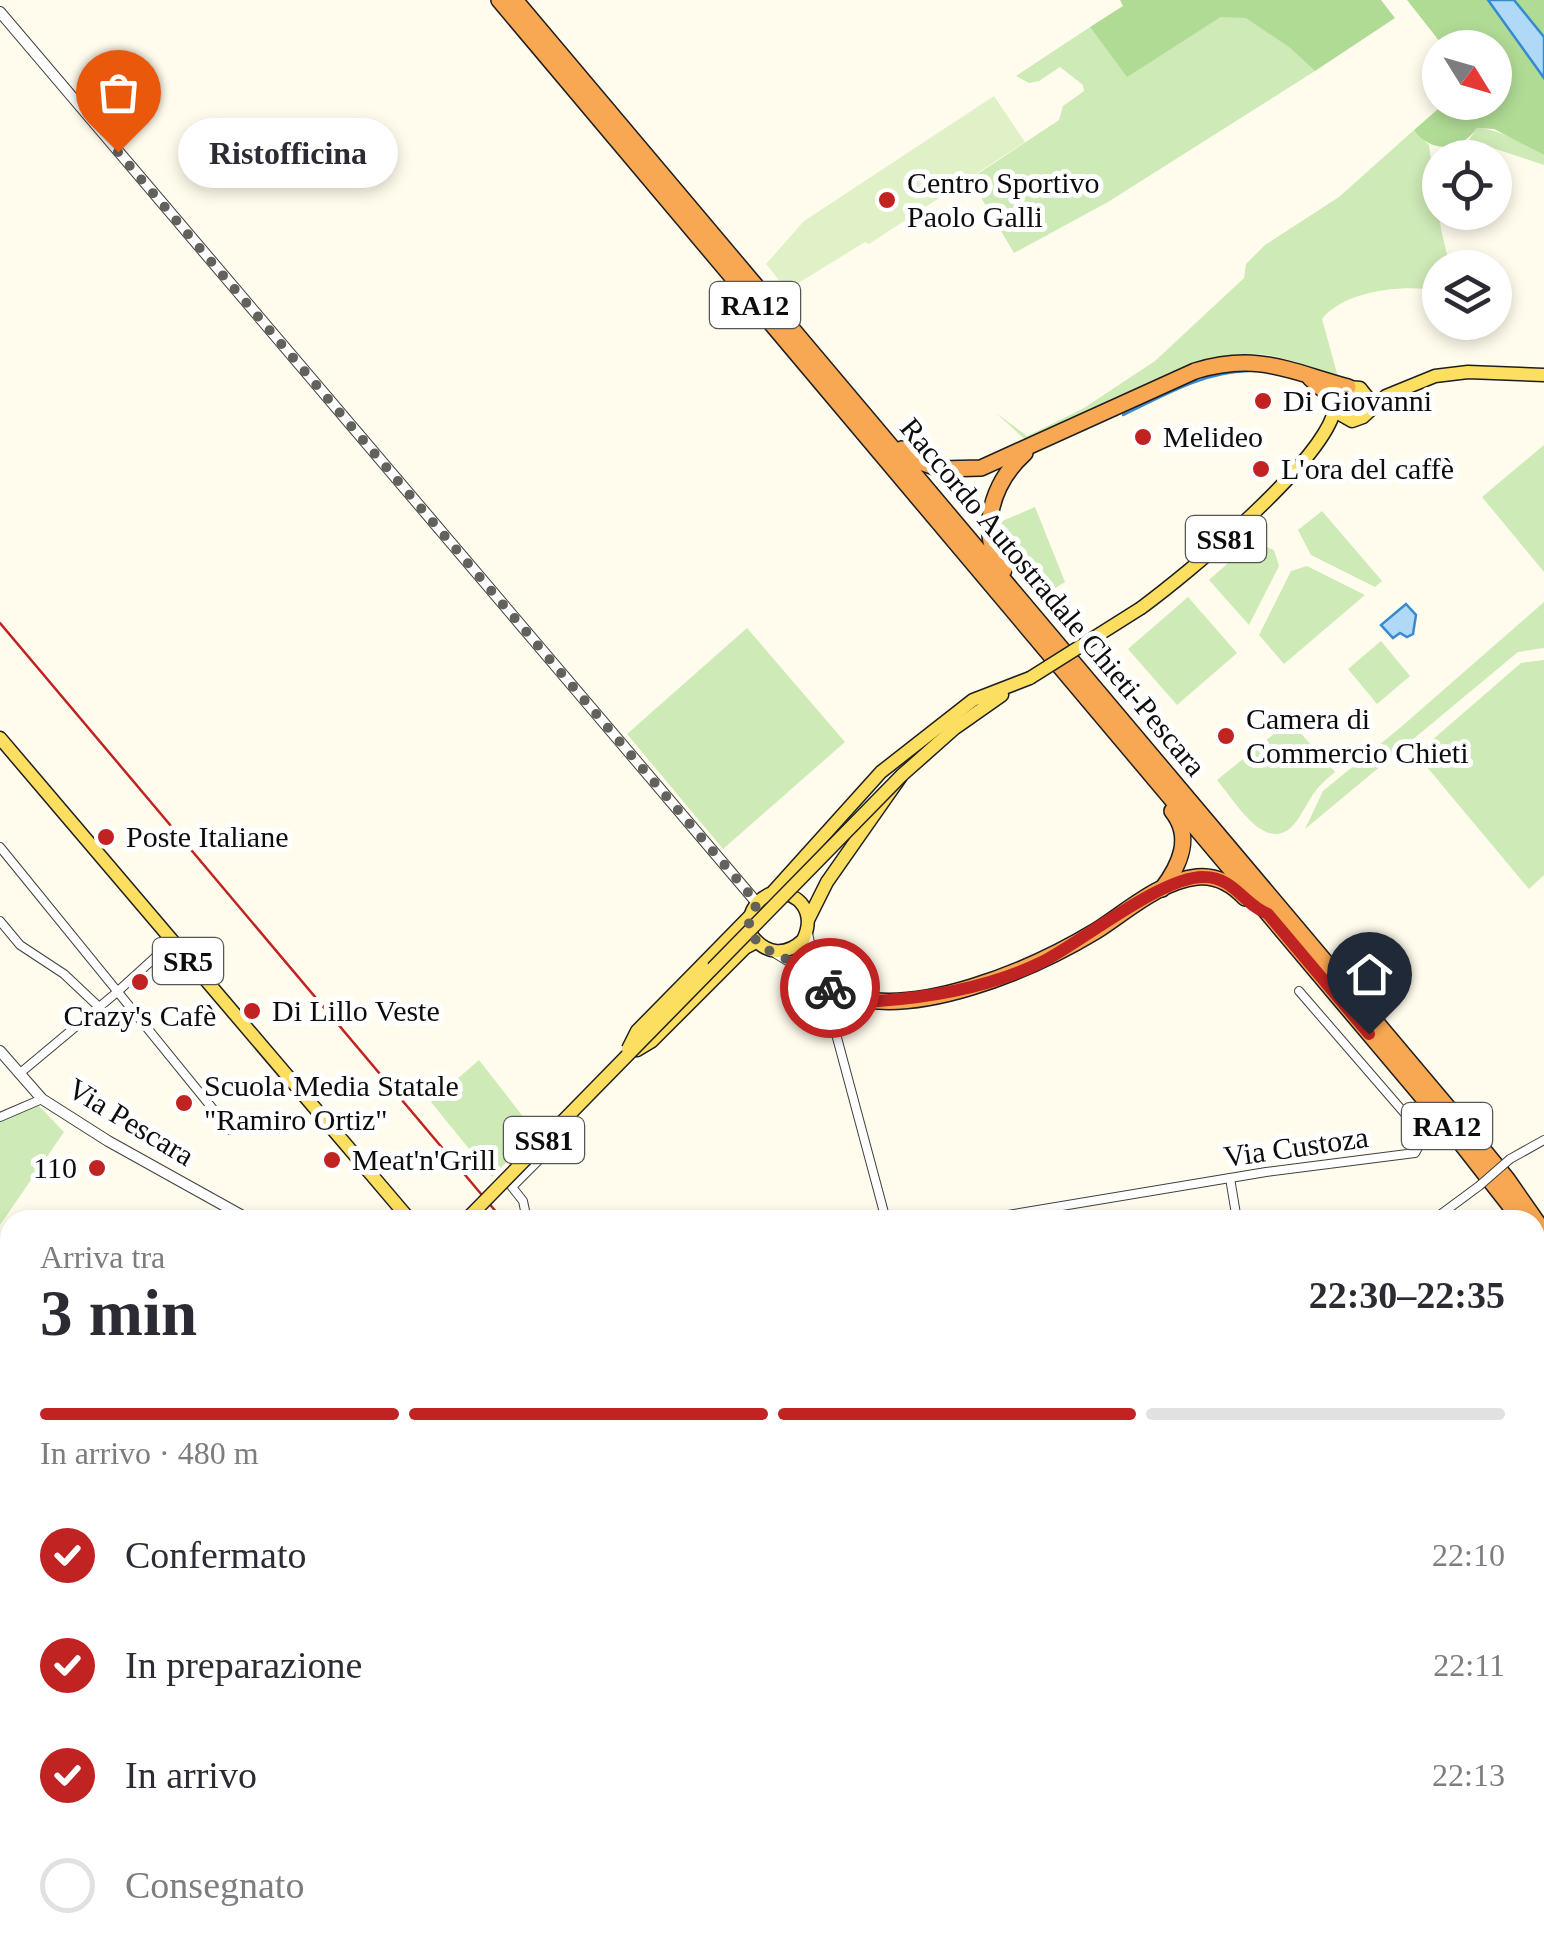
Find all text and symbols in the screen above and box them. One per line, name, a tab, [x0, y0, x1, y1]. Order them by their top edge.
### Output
north arrow	[1422, 30, 1512, 120]
map controls	[1422, 30, 1512, 340]
pin	[76, 50, 161, 153]
icon: bag	[91, 65, 146, 120]
callout: Ristofficina	[178, 117, 398, 187]
text: Ristofficina	[209, 135, 367, 171]
button: locate	[1422, 140, 1512, 230]
place label: Centro Sportivo Paolo Galli	[907, 166, 1100, 233]
marker: Centro Sportivo Paolo Galli	[876, 189, 898, 211]
button: layers	[1422, 250, 1512, 340]
road number: RA12	[710, 282, 800, 328]
place label: Di Giovanni	[1283, 384, 1432, 417]
marker: Di Giovanni	[1252, 390, 1274, 412]
street label: Raccordo Autostradale Chieti-Pescara	[894, 411, 1213, 782]
place label: Melideo	[1163, 420, 1263, 453]
marker: Melideo	[1132, 426, 1154, 448]
place label: L'ora del caffè	[1281, 452, 1454, 485]
marker: L'ora del caffè	[1250, 458, 1272, 480]
road number: SS81	[1186, 516, 1266, 562]
place label: Camera di Commercio Chieti	[1246, 702, 1468, 769]
marker: Camera di Commercio Chieti	[1215, 725, 1237, 747]
place label: Poste Italiane	[126, 820, 288, 853]
marker: Poste Italiane	[95, 826, 117, 848]
pin	[1327, 932, 1412, 1035]
road number: SR5	[153, 938, 223, 984]
courier	[780, 938, 880, 1038]
icon: home	[1342, 947, 1397, 1002]
icon: bike	[803, 961, 858, 1016]
marker: Crazy's Cafè	[129, 971, 151, 993]
place label: Di Lillo Veste	[272, 994, 440, 1027]
place label: Crazy's Cafè	[64, 999, 216, 1032]
marker: Di Lillo Veste	[241, 1000, 263, 1022]
place label: Scuola Media Statale "Ramiro Ortiz"	[204, 1069, 459, 1136]
street label: Via Pescara	[62, 1071, 200, 1172]
marker: Scuola Media Statale "Ramiro Ortiz"	[173, 1092, 195, 1114]
road number: RA12	[1402, 1103, 1492, 1149]
road number: SS81	[504, 1117, 584, 1163]
street label: Via Custoza	[1222, 1120, 1370, 1173]
place label: Meat'n'Grill	[352, 1143, 496, 1176]
marker: Meat'n'Grill	[321, 1149, 343, 1171]
place label: 110	[33, 1151, 77, 1184]
marker: 110	[86, 1157, 108, 1179]
text: Arriva tra	[40, 1239, 165, 1275]
text: 22:30–22:35	[1309, 1274, 1505, 1316]
text: 3 min	[40, 1277, 197, 1349]
text: In arrivo · 480 m	[40, 1435, 259, 1471]
icon: check	[40, 1528, 95, 1583]
text: Confermato	[125, 1534, 307, 1576]
text: 22:10	[1432, 1537, 1505, 1573]
icon: check	[40, 1638, 95, 1693]
text: In preparazione	[125, 1644, 362, 1686]
text: 22:11	[1433, 1647, 1505, 1683]
icon: check	[40, 1748, 95, 1803]
text: In arrivo	[125, 1754, 257, 1796]
text: 22:13	[1432, 1757, 1505, 1793]
text: Consegnato	[125, 1864, 304, 1906]

